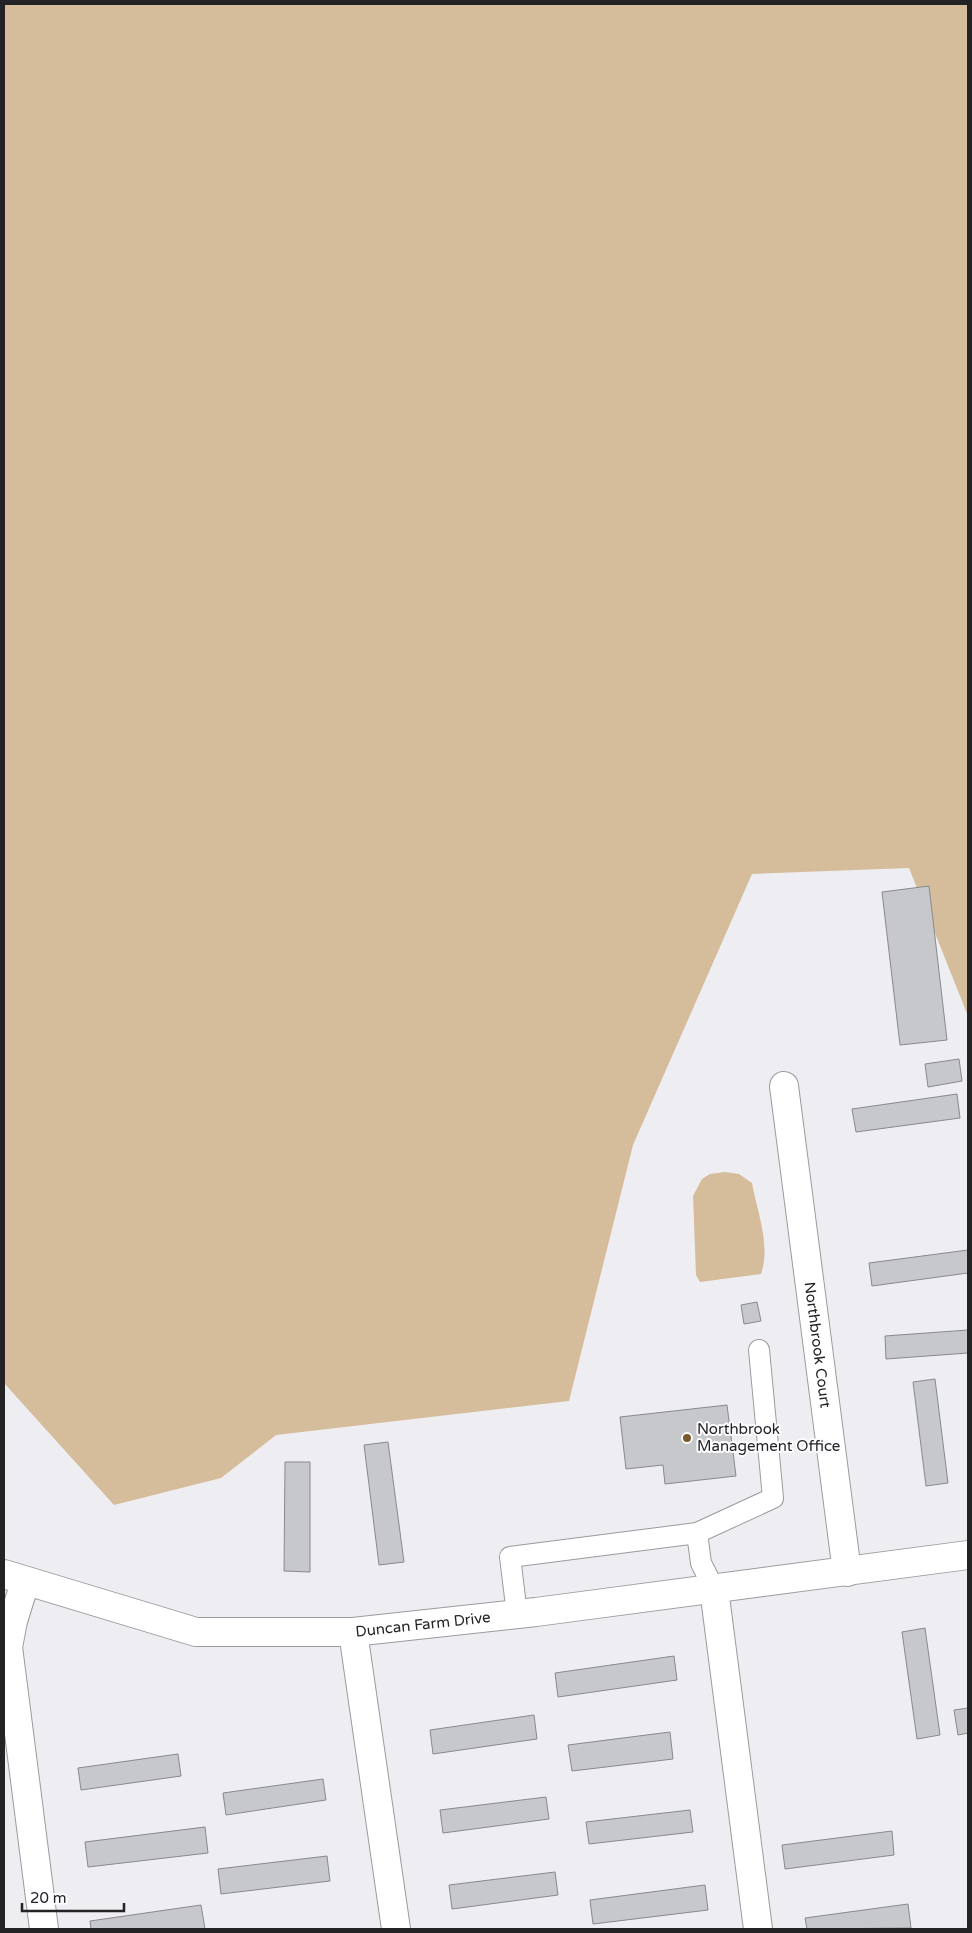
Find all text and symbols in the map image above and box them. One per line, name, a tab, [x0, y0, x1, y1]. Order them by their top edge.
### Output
street label: Northbrook Court	[800, 1281, 835, 1409]
place label: Northbrook Management Office	[697, 1420, 840, 1455]
marker: Northbrook Management Office	[681, 1432, 693, 1444]
street label: Duncan Farm Drive	[355, 1608, 491, 1641]
scale bar	[22, 1880, 125, 1912]
text: 20 m	[30, 1889, 67, 1907]

